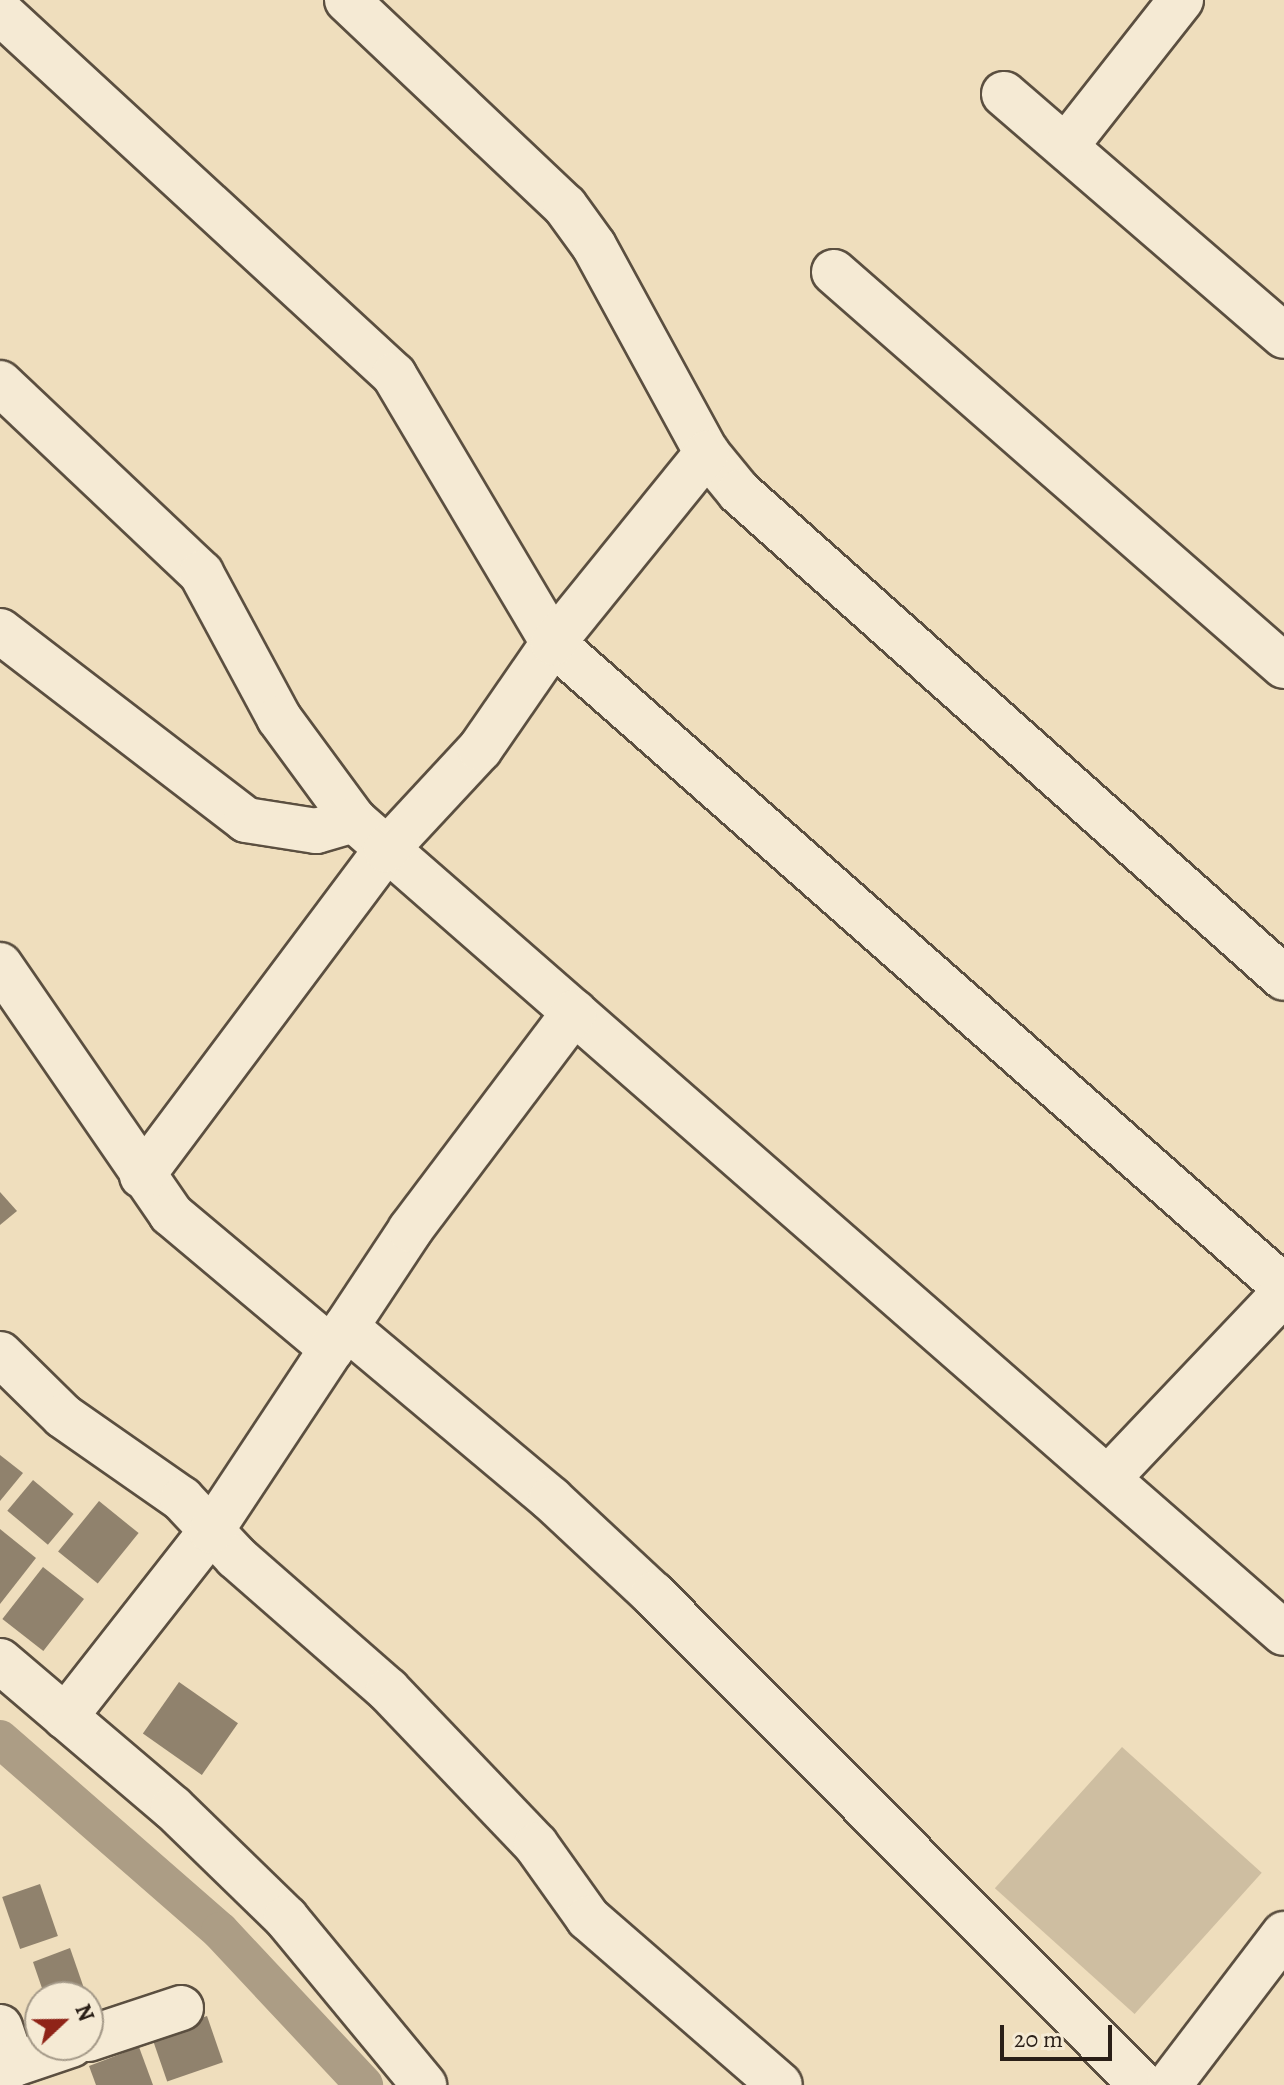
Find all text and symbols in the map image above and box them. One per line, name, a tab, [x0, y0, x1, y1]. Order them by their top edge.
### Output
north arrow	[24, 1981, 104, 2061]
text: N	[67, 2000, 101, 2026]
scale bar	[1004, 2009, 1116, 2059]
text: 20 m	[1014, 2023, 1063, 2055]

